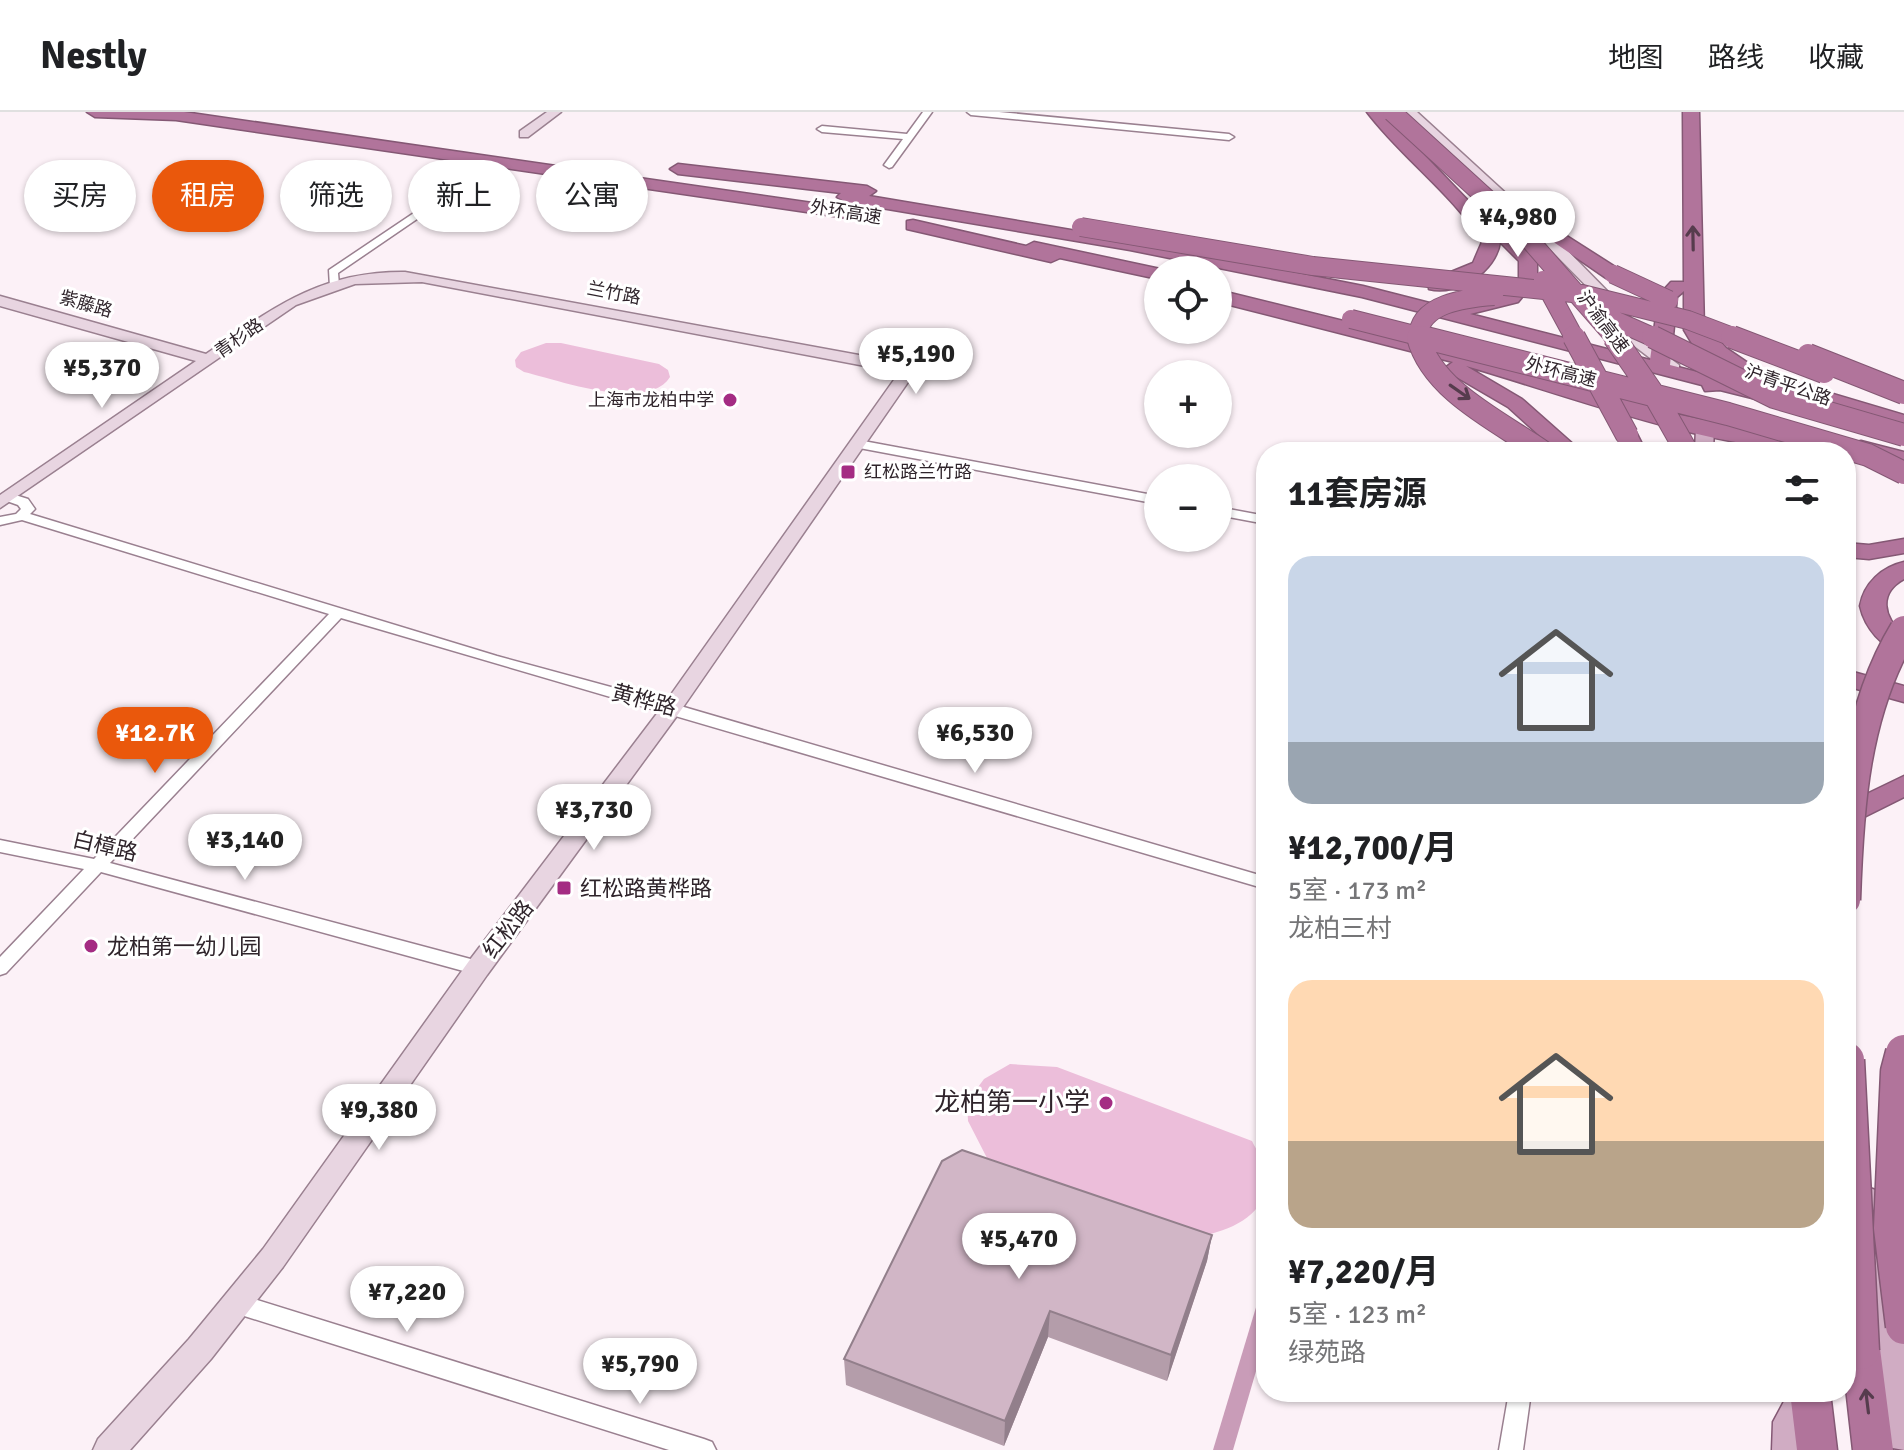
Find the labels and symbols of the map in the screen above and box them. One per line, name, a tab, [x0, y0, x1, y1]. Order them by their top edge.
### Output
pin: ¥4,980	[1453, 191, 1583, 259]
street label: 外环高速	[809, 196, 883, 228]
one-way arrow	[1685, 225, 1701, 252]
street label: 兰竹路	[585, 277, 643, 309]
street label: 紫藤路	[57, 286, 115, 322]
street label: 沪渝高速	[1573, 287, 1633, 357]
street label: 青杉路	[211, 314, 267, 362]
pin: ¥5,190	[851, 328, 981, 396]
pin: ¥5,370	[37, 342, 167, 410]
street label: 外环高速	[1523, 353, 1599, 391]
street label: 沪青平公路	[1742, 360, 1834, 410]
one-way arrow	[1449, 384, 1471, 400]
place label: 上海市龙柏中学	[588, 389, 714, 411]
marker: 上海市龙柏中学	[721, 391, 739, 409]
place label: 红松路兰竹路	[864, 461, 972, 483]
marker: 红松路兰竹路	[839, 463, 857, 481]
street label: 黄桦路	[609, 678, 679, 722]
pin: ¥12.7K	[90, 707, 220, 775]
pin: ¥6,530	[910, 707, 1040, 775]
pin: ¥3,730	[529, 784, 659, 852]
pin: ¥3,140	[180, 814, 310, 882]
street label: 白樟路	[70, 825, 140, 867]
place label: 红松路黄桦路	[580, 875, 712, 902]
marker: 红松路黄桦路	[555, 879, 573, 897]
street label: 红松路	[477, 895, 539, 963]
place label: 龙柏第一幼儿园	[107, 933, 261, 960]
marker: 龙柏第一幼儿园	[82, 937, 100, 955]
pin: ¥9,380	[314, 1084, 444, 1152]
place label: 龙柏第一小学	[934, 1087, 1090, 1119]
marker: 龙柏第一小学	[1097, 1094, 1115, 1112]
pin: ¥5,470	[954, 1213, 1084, 1281]
pin: ¥7,220	[342, 1266, 472, 1334]
pin: ¥5,790	[575, 1338, 705, 1406]
one-way arrow	[1859, 1389, 1874, 1414]

